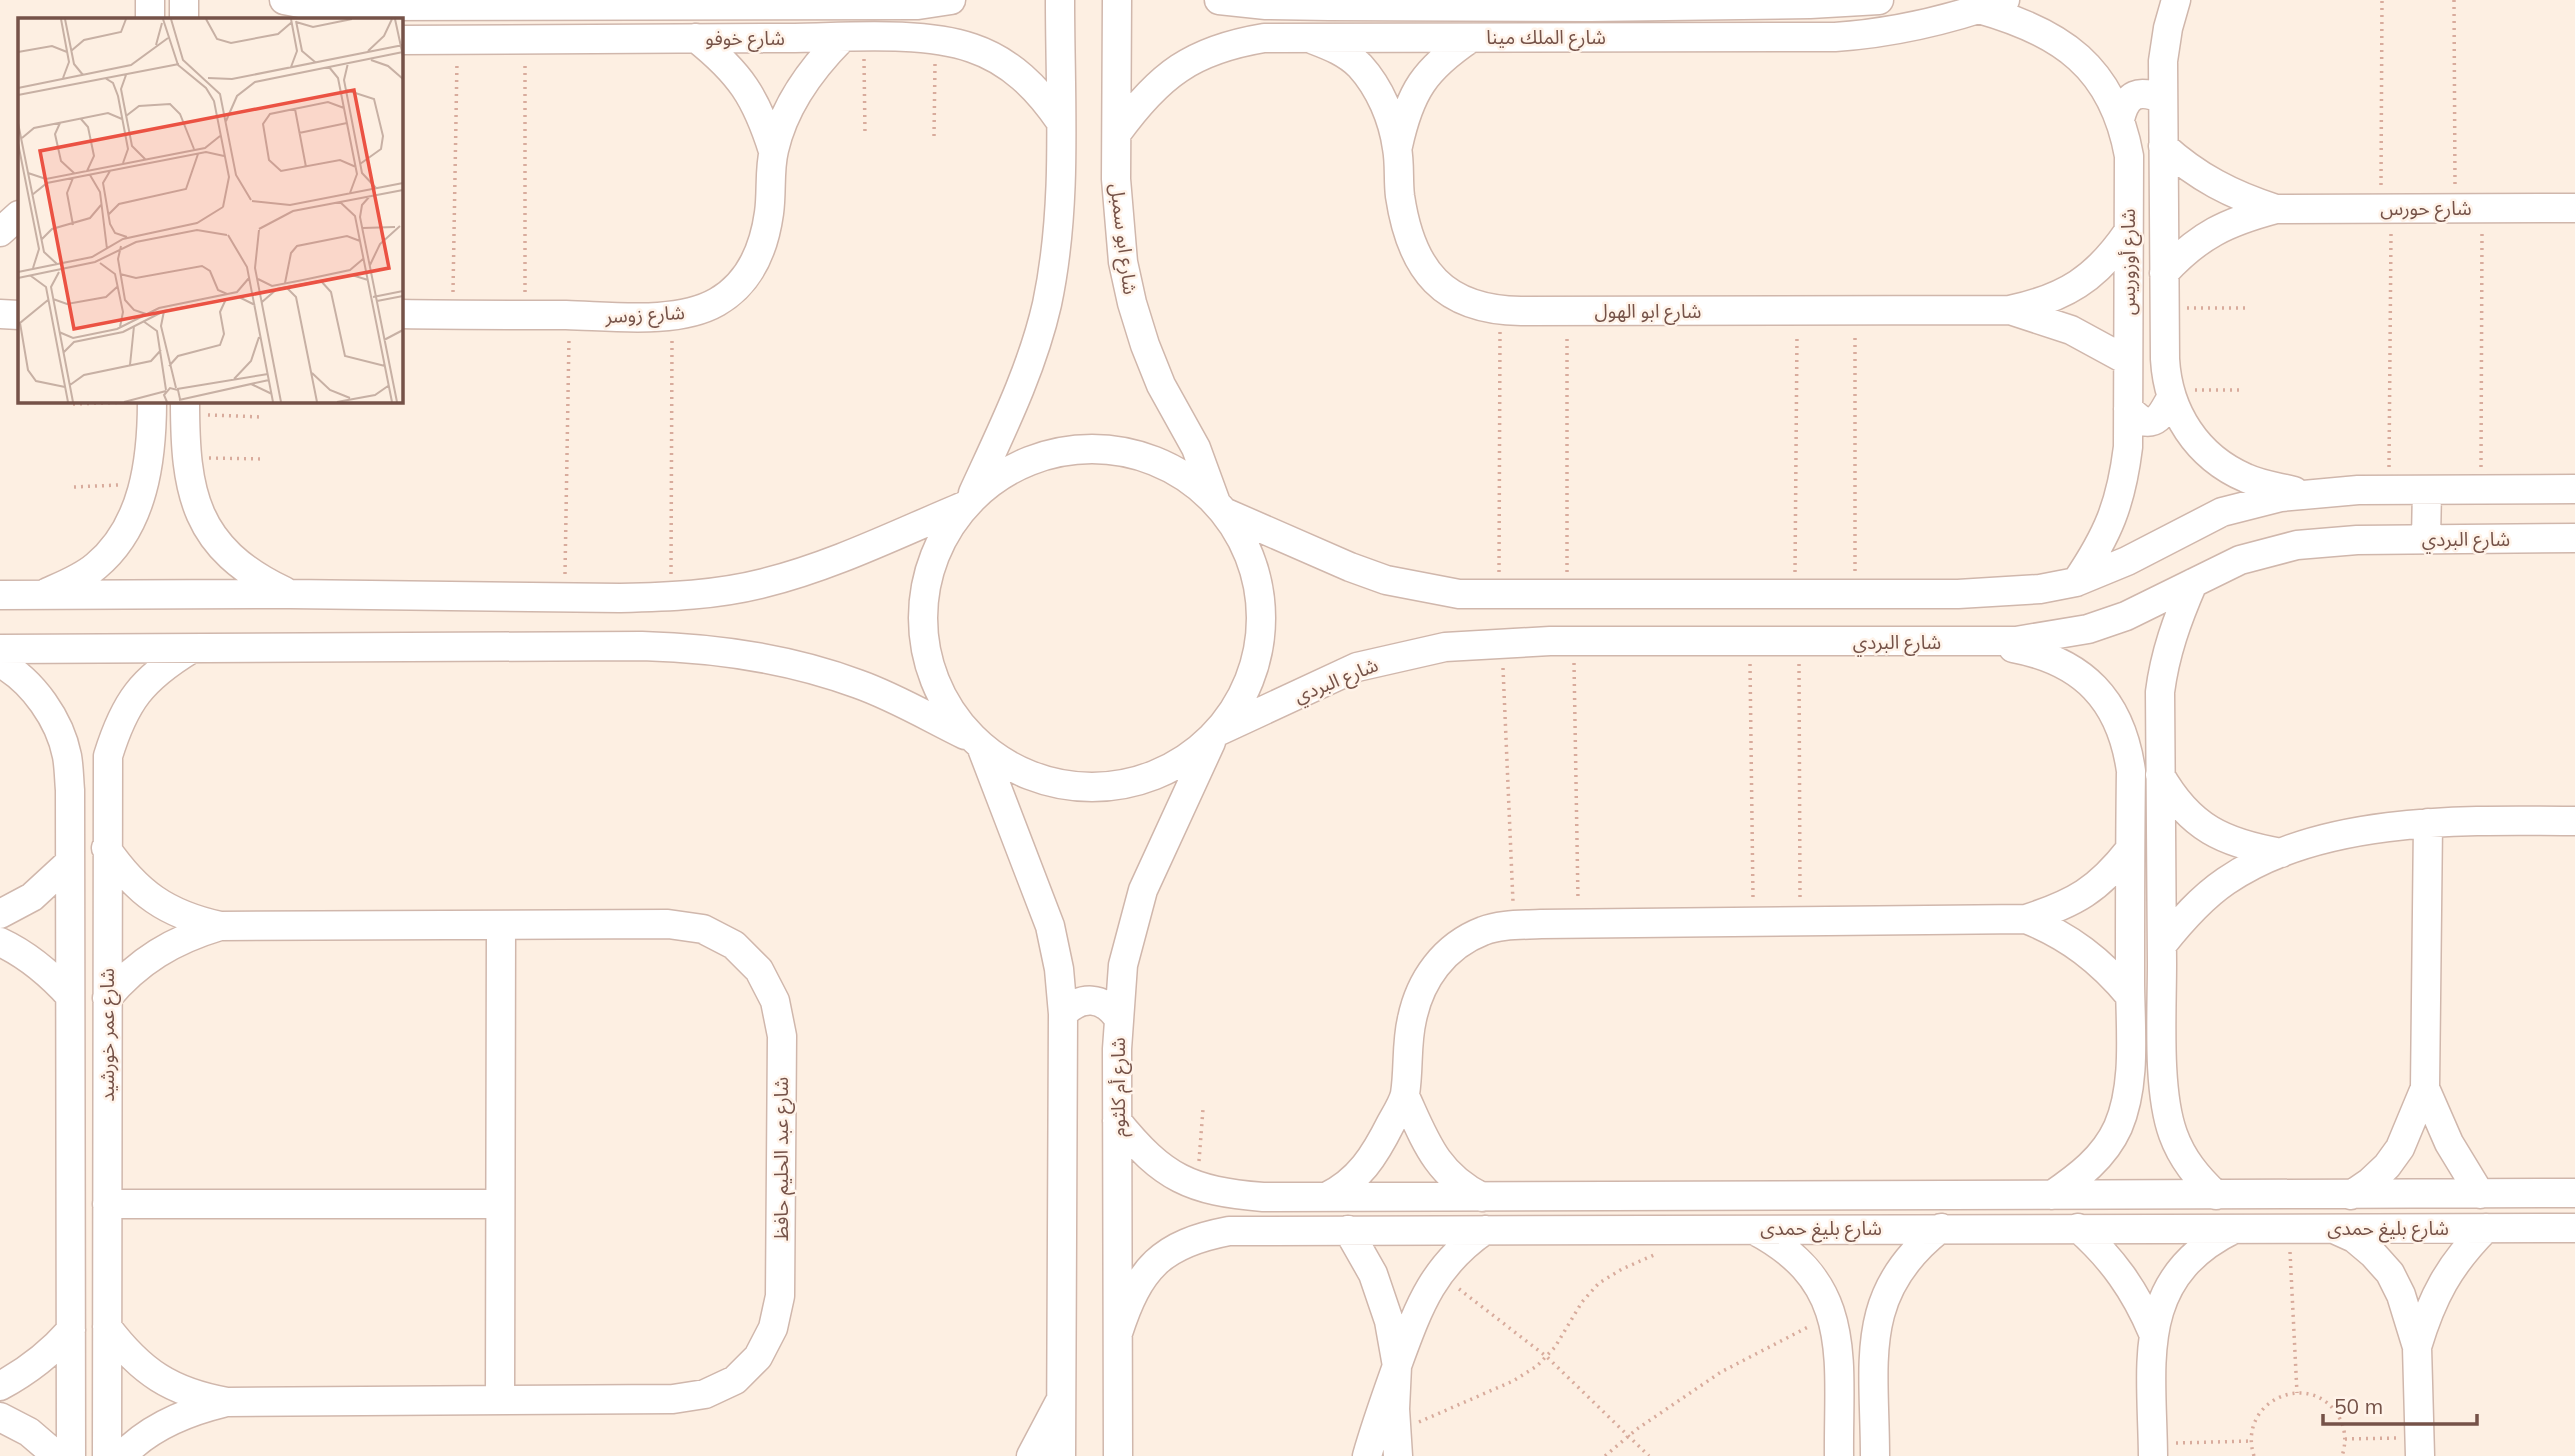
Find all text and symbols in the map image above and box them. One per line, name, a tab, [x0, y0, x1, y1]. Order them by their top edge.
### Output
inset map	[18, 18, 402, 402]
street label: شارع الملك مينا	[1486, 25, 1606, 51]
street label: شارع خوفو	[705, 26, 785, 52]
street label: شارع ابو سمبل	[1103, 182, 1143, 296]
street label: شارع حورس	[2380, 196, 2472, 222]
street label: شارع أوزوريس	[2116, 209, 2142, 315]
street label: شارع ابو الهول	[1595, 299, 1701, 325]
street label: شارع زوسر	[603, 300, 686, 330]
street label: شارع البردي	[2422, 527, 2510, 554]
street label: شارع البردي	[1853, 630, 1941, 657]
street label: شارع البردي	[1291, 652, 1383, 711]
street label: شارع عمر خورشيد	[95, 968, 121, 1102]
street label: شارع أم كلثوم	[1106, 1037, 1133, 1137]
street label: شارع عبد الحليم حافظ	[769, 1077, 796, 1241]
street label: شارع بليغ حمدى	[1760, 1216, 1882, 1243]
street label: شارع بليغ حمدى	[2327, 1216, 2449, 1243]
scale bar	[2323, 1382, 2477, 1426]
text: 50 m	[2334, 1393, 2383, 1419]

